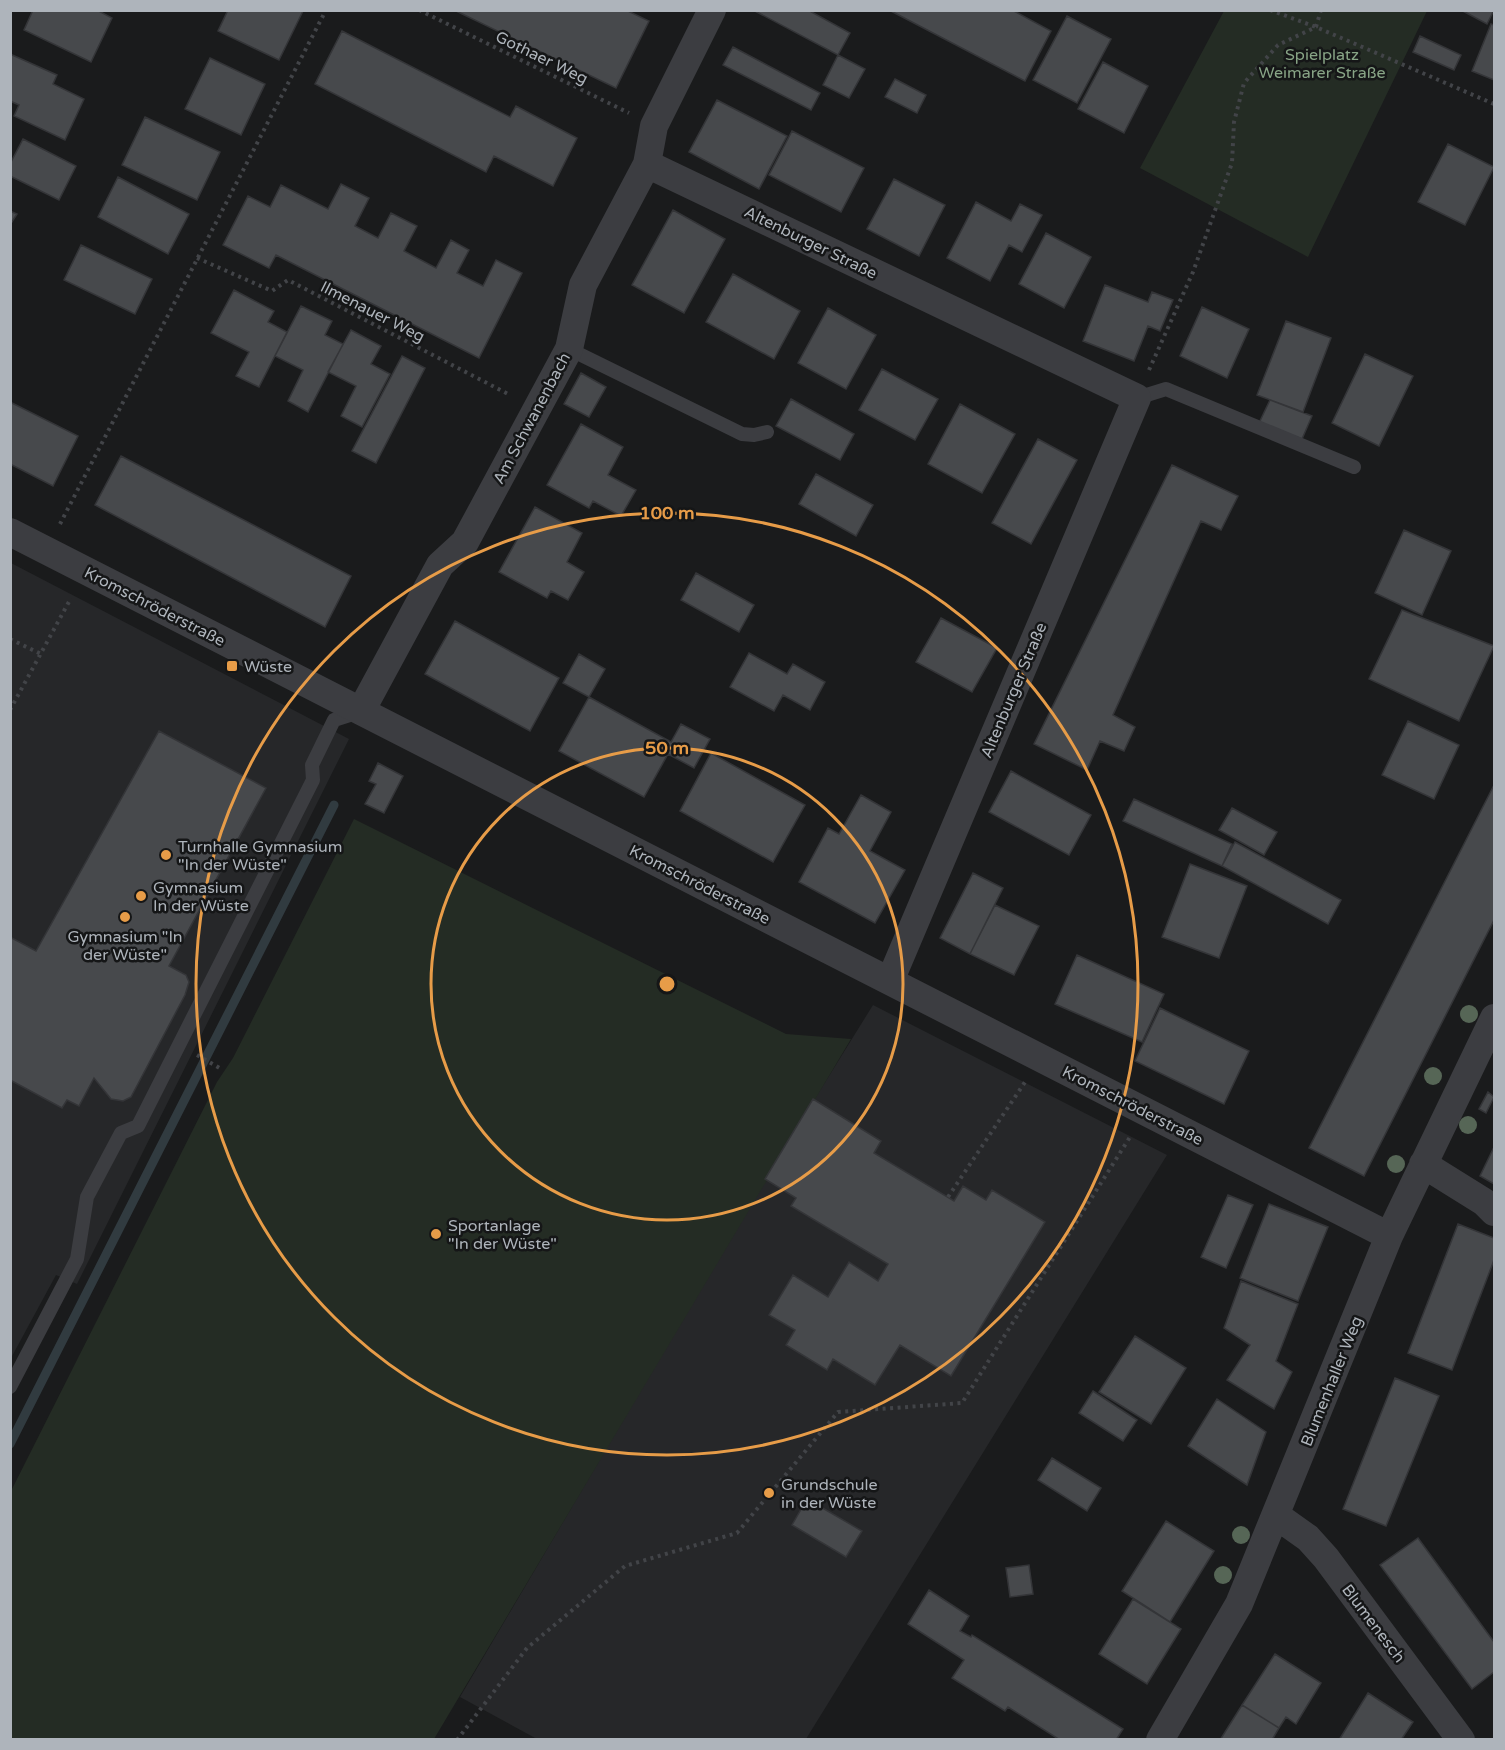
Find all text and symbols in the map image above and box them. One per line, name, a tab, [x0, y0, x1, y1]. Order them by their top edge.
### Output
street label: Gothaer Weg	[492, 27, 591, 89]
park label: Spielplatz Weimarer Straße	[1259, 45, 1385, 83]
street label: Altenburger Straße	[741, 202, 880, 284]
street label: Ilmenauer Weg	[317, 277, 428, 347]
street label: Am Schwanenbach	[489, 349, 575, 488]
text: 100 m	[639, 502, 695, 524]
street label: Kromschröderstraße	[81, 563, 228, 651]
street label: Altenburger Straße	[976, 620, 1052, 761]
place label: Wüste	[244, 657, 292, 677]
marker: Wüste	[225, 659, 239, 673]
text: 50 m	[645, 737, 689, 759]
place label: Turnhalle Gymnasium "In der Wüste"	[178, 837, 343, 875]
street label: Kromschröderstraße	[626, 841, 773, 929]
marker: Turnhalle Gymnasium "In der Wüste"	[159, 848, 173, 862]
place label: Gymnasium In der Wüste	[153, 878, 249, 916]
marker: Gymnasium In der Wüste	[134, 889, 148, 903]
marker: Gymnasium "In der Wüste"	[118, 910, 132, 924]
place label: Gymnasium "In der Wüste"	[67, 927, 183, 965]
centre of rings	[657, 974, 677, 994]
street label: Kromschröderstraße	[1059, 1062, 1206, 1150]
place label: Sportanlage "In der Wüste"	[448, 1216, 557, 1254]
marker: Sportanlage "In der Wüste"	[429, 1227, 443, 1241]
street label: Blumenhaller Weg	[1297, 1313, 1367, 1449]
place label: Grundschule in der Wüste	[781, 1475, 878, 1513]
marker: Grundschule in der Wüste	[762, 1486, 776, 1500]
street label: Blumenesch	[1337, 1580, 1409, 1667]

